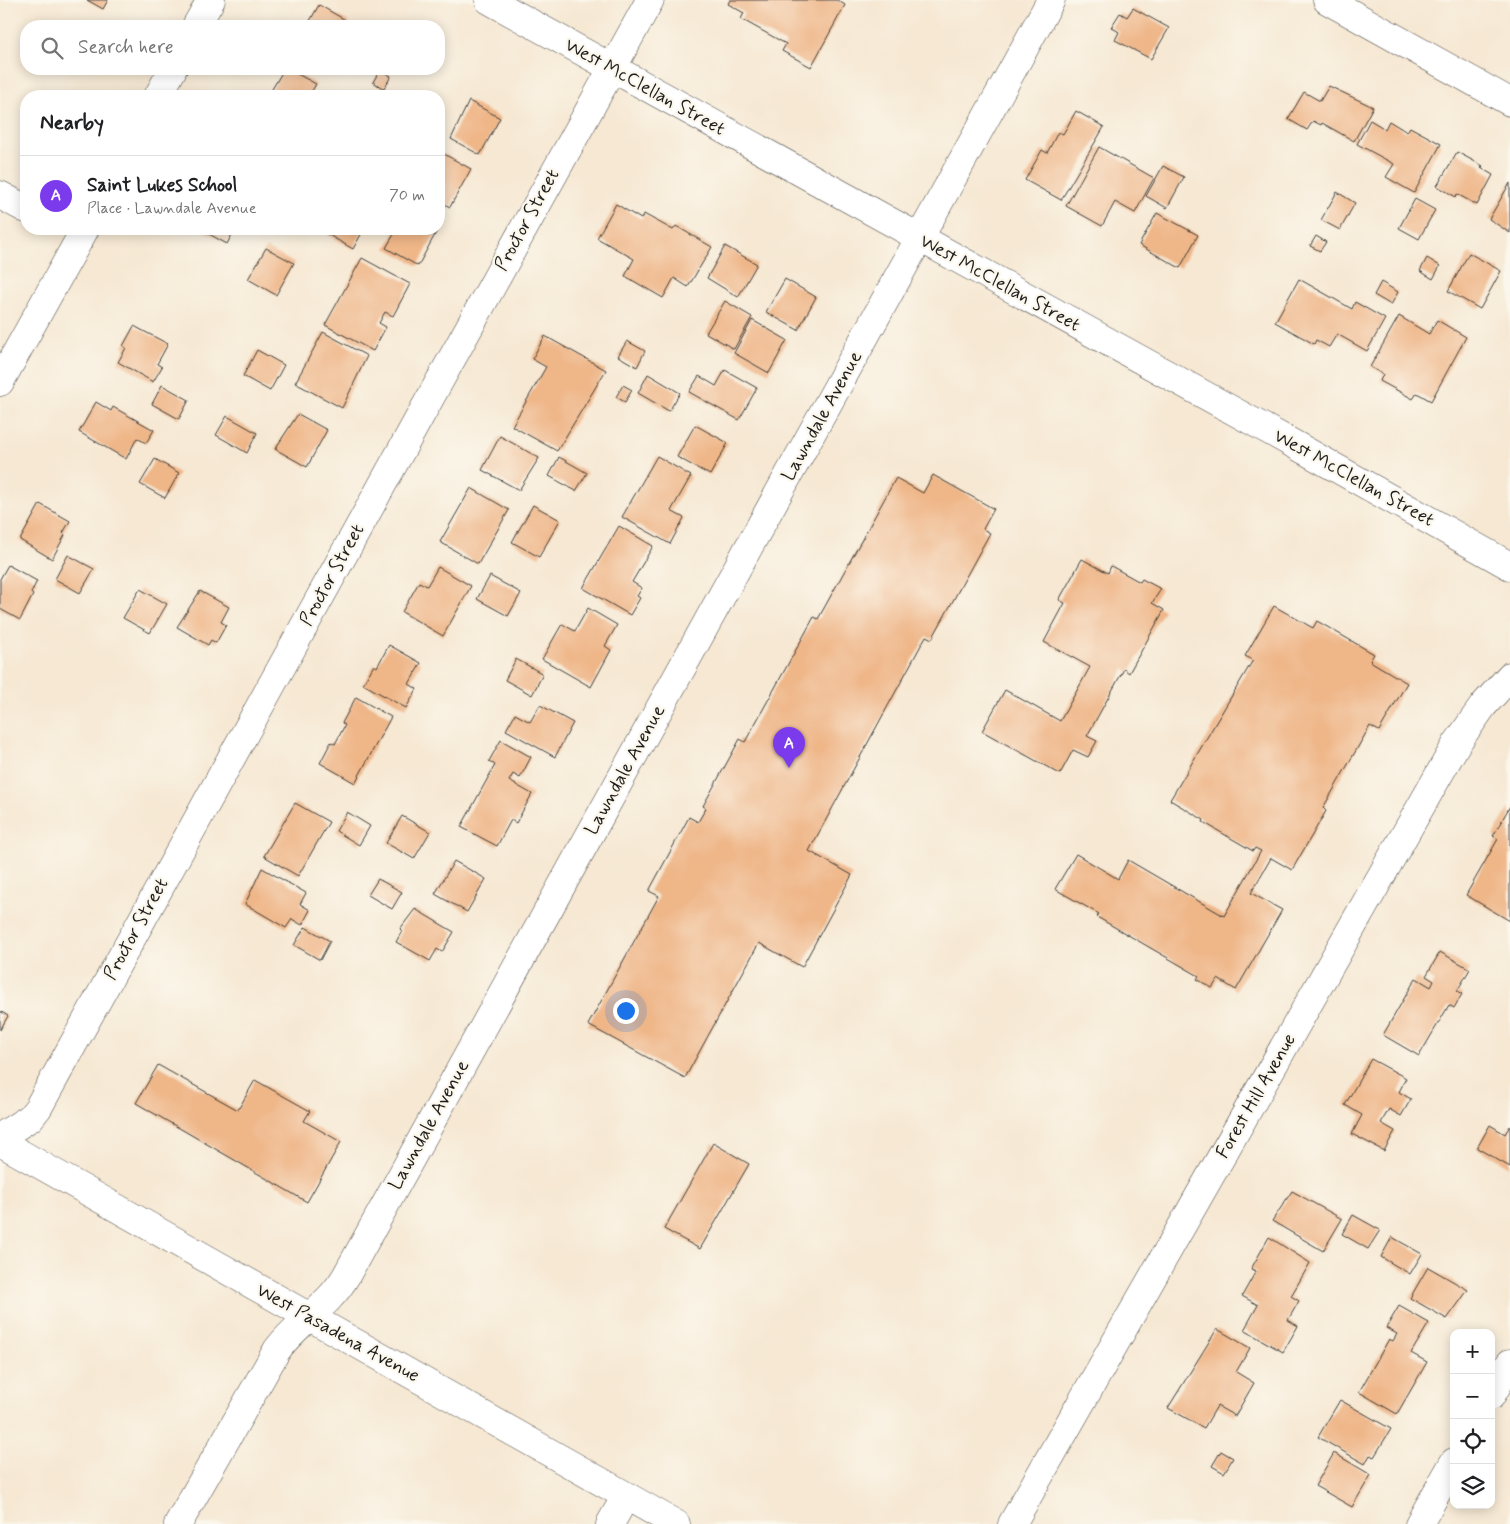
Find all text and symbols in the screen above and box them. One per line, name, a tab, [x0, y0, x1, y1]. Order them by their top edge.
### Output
search box	[20, 20, 445, 75]
street label: West McClellan Street	[560, 33, 730, 141]
icon: search	[38, 34, 66, 62]
text: Search here	[78, 35, 174, 60]
text: Nearby	[40, 109, 104, 137]
street label: Proctor Street	[489, 164, 565, 276]
text: Saint Lukes School	[87, 173, 237, 198]
text: A	[51, 185, 61, 206]
text: 70 m	[389, 185, 425, 206]
text: Place · Lawndale Avenue	[87, 198, 257, 219]
street label: West McClellan Street	[915, 229, 1085, 337]
street label: Lawndale Avenue	[776, 347, 868, 485]
street label: West McClellan Street	[1269, 424, 1439, 532]
street label: Proctor Street	[294, 519, 370, 631]
street label: Lawndale Avenue	[579, 701, 671, 839]
pin: A	[773, 727, 805, 768]
street label: Proctor Street	[98, 873, 174, 985]
your location	[613, 998, 639, 1024]
street label: Forest Hill Avenue	[1210, 1029, 1302, 1163]
street label: Lawndale Avenue	[383, 1056, 475, 1194]
street label: West Pasadena Avenue	[252, 1278, 424, 1388]
map controls	[1450, 1329, 1495, 1509]
button: +	[1450, 1329, 1495, 1374]
button: −	[1450, 1374, 1495, 1419]
button: locate	[1450, 1419, 1495, 1464]
button: layers	[1450, 1464, 1495, 1509]

